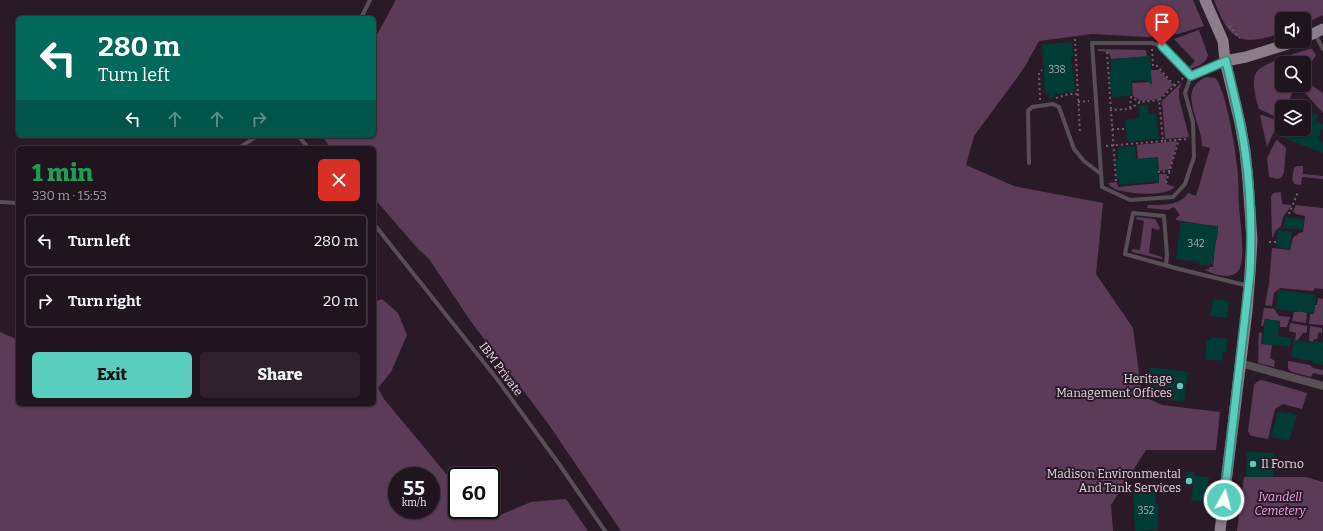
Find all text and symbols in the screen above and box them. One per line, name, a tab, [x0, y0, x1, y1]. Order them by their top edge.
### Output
pin	[1145, 5, 1179, 46]
icon: arrive	[1151, 11, 1173, 33]
map controls	[1275, 12, 1311, 136]
button: sound	[1275, 12, 1311, 48]
text: 280 m	[98, 30, 180, 63]
icon: left	[32, 32, 84, 84]
button: search	[1275, 56, 1311, 92]
text: Turn left	[98, 64, 170, 86]
house number: 338	[1048, 64, 1066, 76]
button: layers	[1275, 100, 1311, 136]
icon: left	[122, 108, 144, 130]
icon: ahead	[164, 108, 186, 130]
icon: ahead	[206, 108, 228, 130]
icon: right	[248, 108, 270, 130]
text: 1 min	[32, 159, 93, 187]
button: close	[318, 159, 360, 201]
text: 330 m · 15:53	[32, 188, 107, 203]
icon: left	[34, 230, 56, 252]
text: Turn left	[68, 232, 130, 250]
text: 280 m	[314, 232, 358, 250]
house number: 342	[1188, 238, 1204, 250]
icon: right	[34, 290, 56, 312]
text: Turn right	[68, 292, 141, 310]
text: 20 m	[323, 292, 358, 310]
street label: IBM Private	[476, 339, 526, 399]
button: Exit	[32, 352, 192, 398]
button: Share	[200, 352, 360, 398]
place label: Heritage Management Offices	[1056, 372, 1172, 400]
marker: Heritage Management Offices	[1175, 381, 1185, 391]
place label: Il Forno	[1261, 457, 1304, 471]
marker: Il Forno	[1248, 459, 1258, 469]
speed limit sign: 60	[448, 467, 500, 519]
place label: Madison Environmental And Tank Services	[1047, 467, 1182, 495]
text: 55	[403, 476, 425, 500]
marker: Madison Environmental And Tank Services	[1184, 476, 1194, 486]
position arrow	[1203, 479, 1245, 521]
park label: Ivandell Cemetery	[1254, 490, 1307, 518]
text: km/h	[402, 497, 426, 509]
house number: 352	[1138, 505, 1154, 517]

